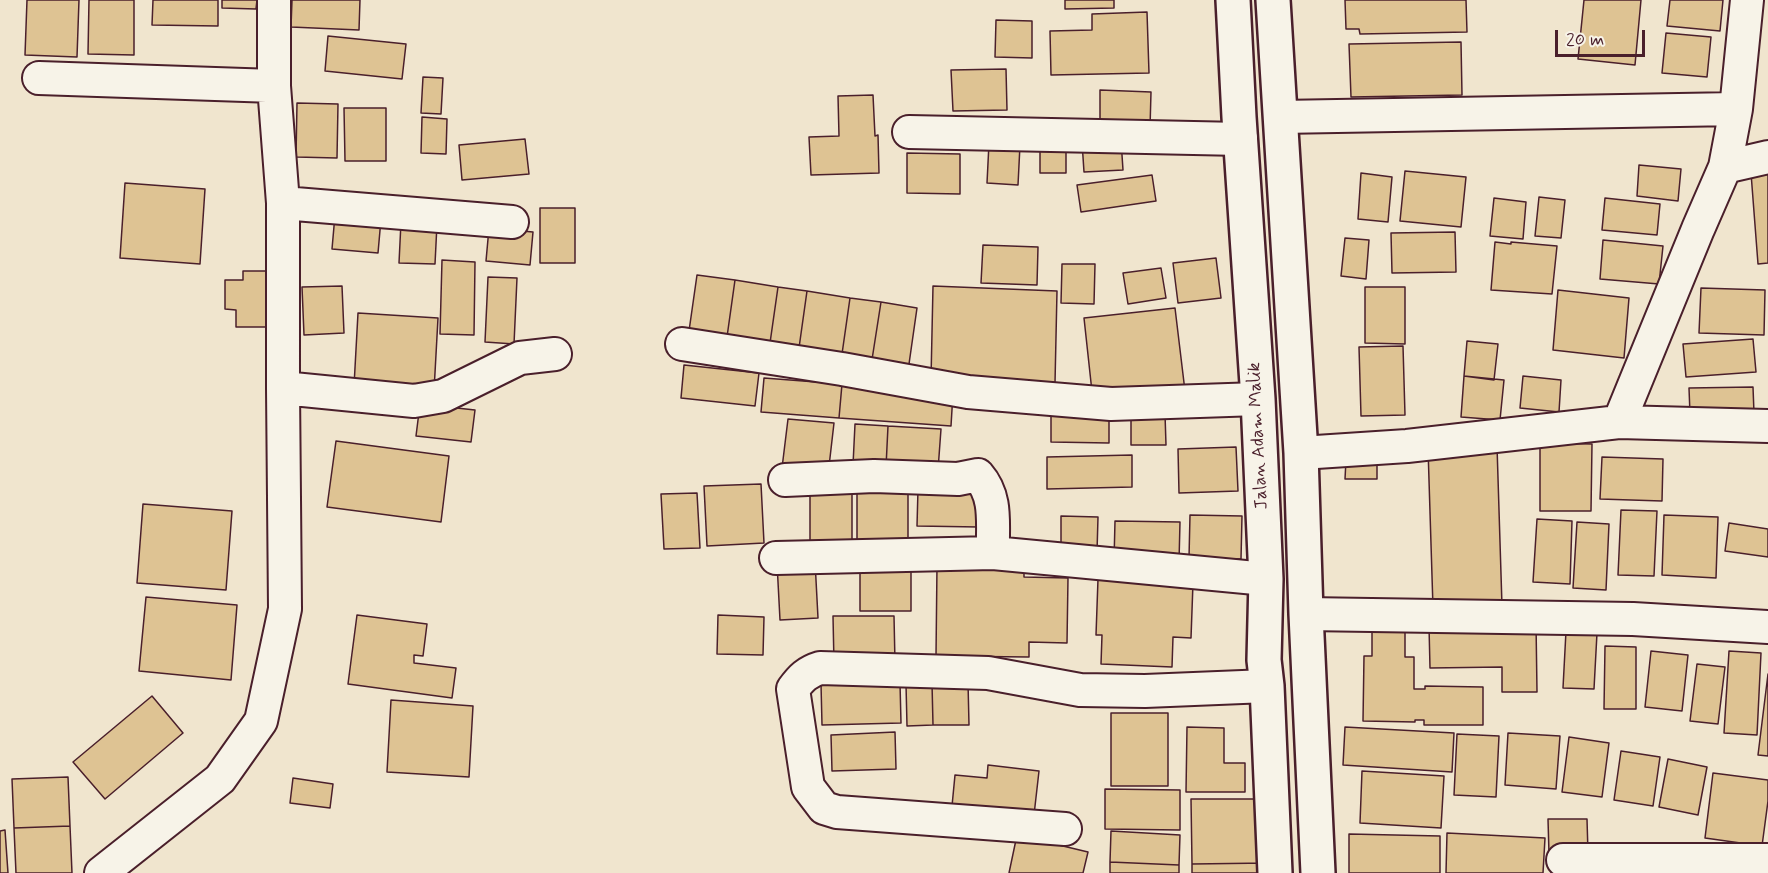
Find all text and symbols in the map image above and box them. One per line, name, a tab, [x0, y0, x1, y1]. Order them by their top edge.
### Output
scale bar	[1558, 18, 1648, 56]
text: 20 m	[1566, 28, 1604, 52]
street label: Jalan Adam Malik	[1244, 362, 1274, 510]

